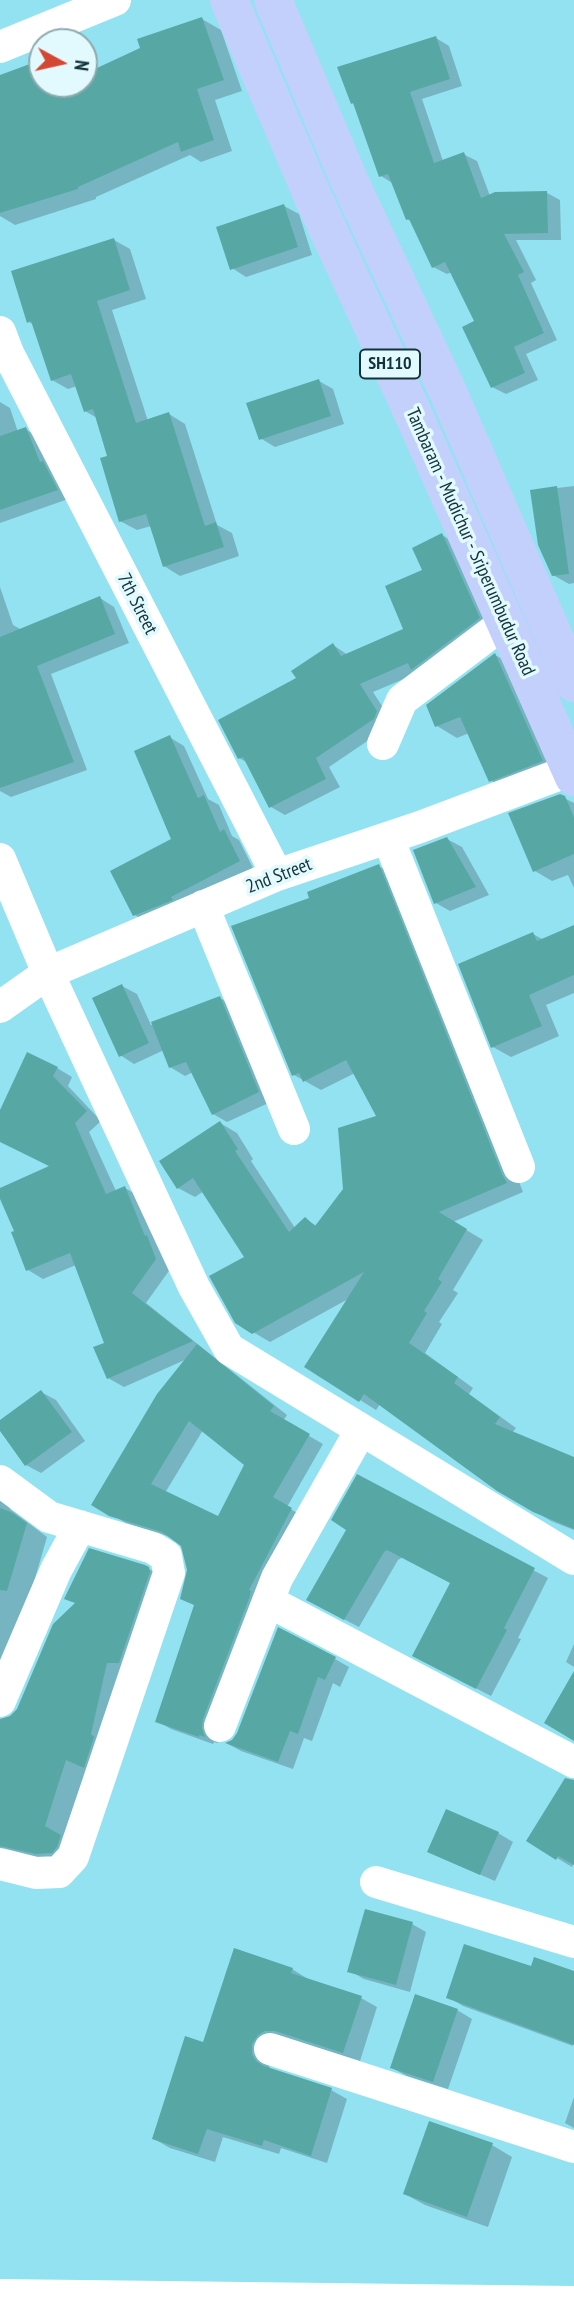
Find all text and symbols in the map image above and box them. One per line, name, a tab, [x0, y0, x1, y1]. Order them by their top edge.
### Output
north arrow	[28, 28, 98, 98]
text: N	[69, 59, 94, 72]
road number: SH110	[360, 350, 420, 378]
street label: Tambaram - Mudichur - Sriperumbudur Road	[401, 405, 539, 679]
street label: 7th Street	[112, 570, 162, 638]
street label: 2nd Street	[243, 853, 315, 899]

